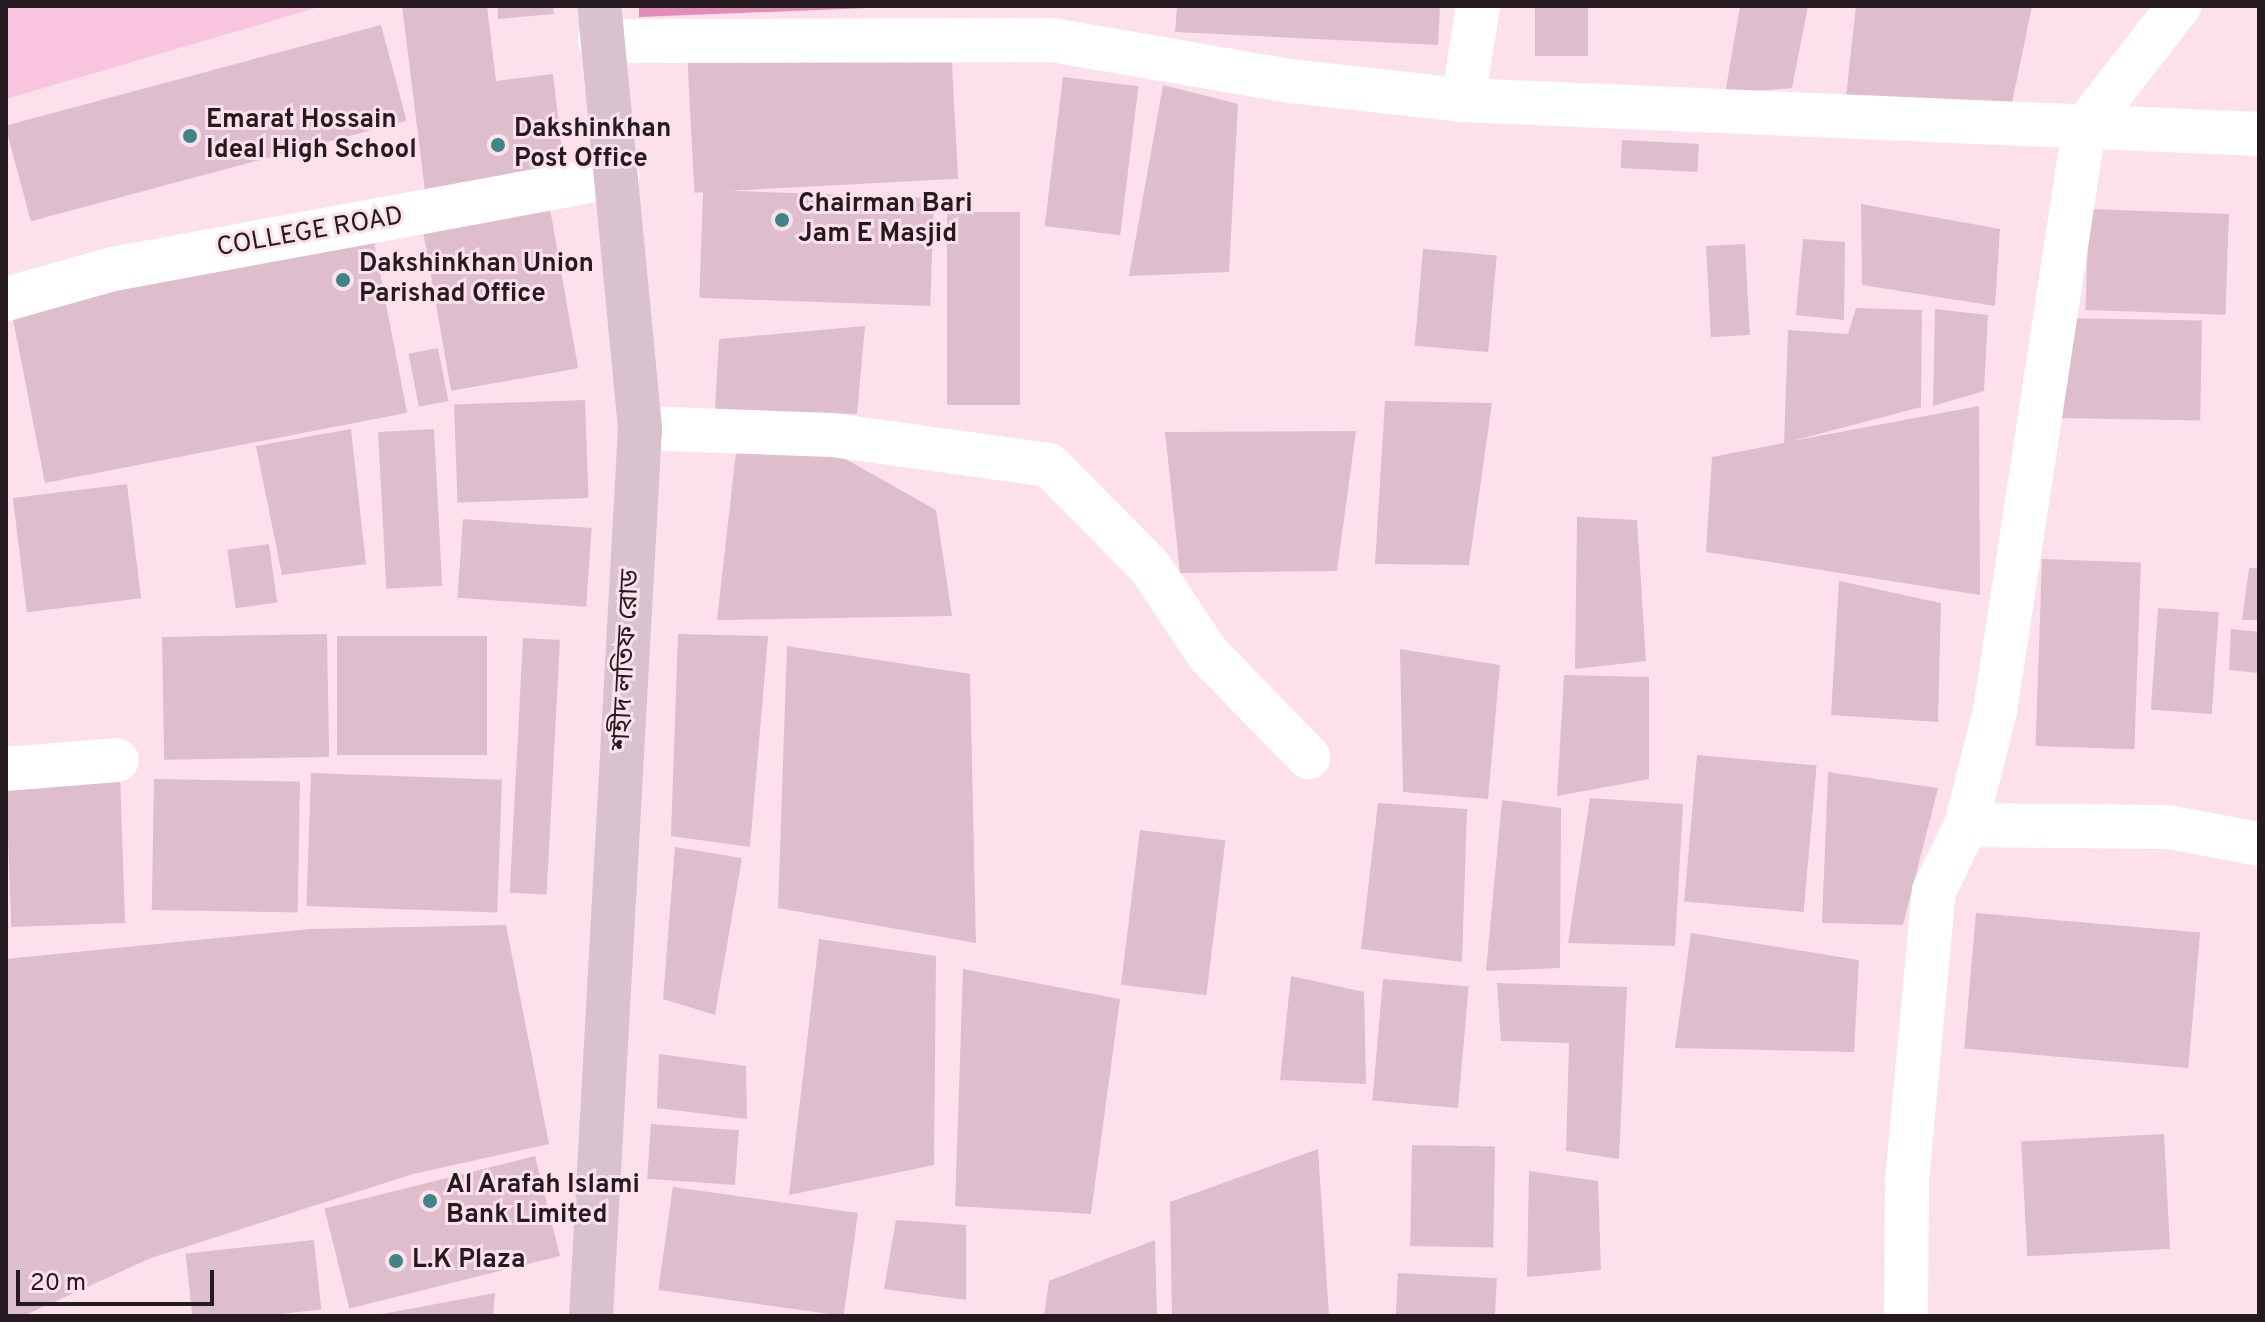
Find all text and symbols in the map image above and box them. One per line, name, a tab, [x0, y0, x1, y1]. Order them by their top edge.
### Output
place label: Emarat Hossain Ideal High School	[206, 105, 417, 166]
place label: Dakshinkhan Post Office	[514, 114, 671, 176]
marker: Emarat Hossain Ideal High School	[181, 127, 199, 145]
marker: Dakshinkhan Post Office	[489, 136, 507, 154]
place label: Chairman Bari Jam E Masjid	[798, 189, 973, 250]
street label: COLLEGE ROAD	[214, 201, 406, 265]
marker: Chairman Bari Jam E Masjid	[773, 211, 791, 229]
place label: Dakshinkhan Union Parishad Office	[359, 249, 594, 310]
marker: Dakshinkhan Union Parishad Office	[334, 271, 352, 289]
street label: শহীদ লতিফ রোড	[607, 569, 647, 751]
place label: Al Arafah Islami Bank Limited	[446, 1170, 641, 1232]
marker: Al Arafah Islami Bank Limited	[421, 1192, 439, 1210]
place label: L.K Plaza	[412, 1245, 525, 1277]
marker: L.K Plaza	[387, 1252, 405, 1270]
scale bar	[20, 1254, 218, 1304]
text: 20 m	[30, 1269, 86, 1299]

